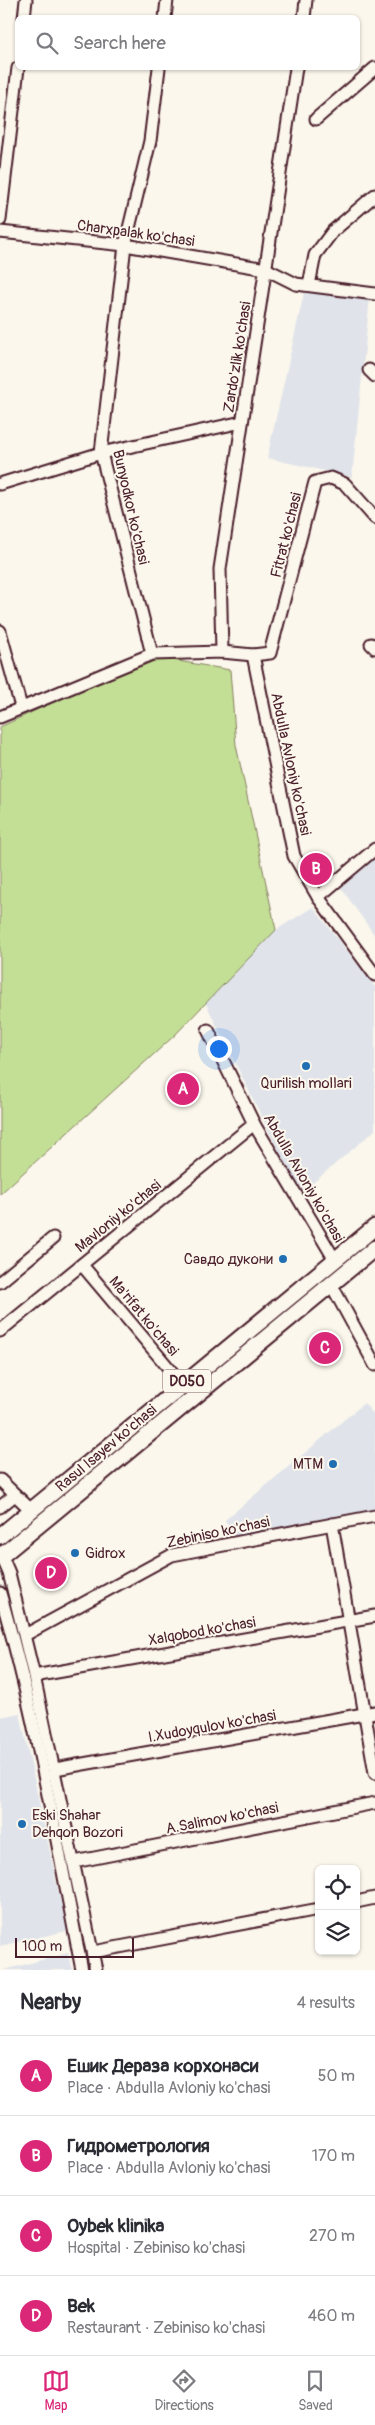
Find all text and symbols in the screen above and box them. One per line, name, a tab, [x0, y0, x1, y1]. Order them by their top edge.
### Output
search box	[15, 15, 360, 70]
icon: search	[33, 29, 61, 57]
text: Search here	[73, 31, 166, 55]
street label: Charxpalak ko'chasi	[76, 216, 196, 251]
street label: Zardo'zlik ko'chasi	[219, 300, 256, 414]
street label: Bunyodkor ko'chasi	[108, 448, 153, 567]
street label: Fitrat ko'chasi	[267, 490, 306, 580]
street label: Abdulla Avloniy ko'chasi	[266, 691, 315, 838]
pin: B	[300, 850, 332, 888]
your location	[206, 1036, 232, 1062]
marker: Qurilish mollari	[300, 1060, 312, 1072]
pin: A	[167, 1070, 199, 1108]
place label: Qurilish mollari	[260, 1074, 352, 1093]
street label: Abdulla Avloniy ko'chasi	[259, 1110, 348, 1246]
street label: Mavloniy ko'chasi	[71, 1176, 165, 1257]
place label: Савдо дукони	[184, 1250, 273, 1269]
marker: Савдо дукони	[277, 1253, 289, 1265]
street label: Ma'rifat ko'chasi	[105, 1273, 183, 1360]
pin: C	[309, 1329, 341, 1367]
road number: D050	[163, 1370, 211, 1392]
street label: Rasul Isayev ko'chasi	[52, 1400, 161, 1496]
place label: MTM	[293, 1455, 323, 1474]
marker: MTM	[327, 1458, 339, 1470]
street label: Zebiniso ko'chasi	[165, 1512, 272, 1553]
place label: Gidrox	[85, 1544, 125, 1563]
marker: Gidrox	[69, 1547, 81, 1559]
pin: D	[35, 1554, 67, 1592]
street label: Xalqobod ko'chasi	[147, 1613, 257, 1650]
street label: I.Xudoyqulov ko'chasi	[147, 1706, 278, 1747]
street label: A.Salimov ko'chasi	[164, 1798, 280, 1839]
place label: Eski Shahar Dehqon Bozori	[32, 1806, 123, 1842]
marker: Eski Shahar Dehqon Bozori	[16, 1818, 28, 1830]
map controls	[315, 1865, 360, 1955]
button: locate	[315, 1865, 360, 1910]
button: layers	[315, 1910, 360, 1955]
scale bar	[15, 1935, 134, 1958]
text: 100 m	[22, 1938, 62, 1955]
text: Nearby	[20, 1989, 81, 2016]
text: 4 results	[297, 1993, 355, 2013]
text: Ешик Дераза корхонаси	[67, 2054, 259, 2078]
text: A	[31, 2066, 41, 2086]
text: 50 m	[318, 2066, 355, 2086]
text: Place · Abdulla Avloniy ko'chasi	[67, 2078, 270, 2098]
text: Гидрометрология	[67, 2134, 210, 2158]
text: B	[31, 2146, 41, 2166]
text: 170 m	[312, 2146, 355, 2166]
text: Place · Abdulla Avloniy ko'chasi	[67, 2158, 270, 2178]
text: Oybek klinika	[67, 2214, 164, 2238]
text: C	[31, 2226, 41, 2246]
text: 270 m	[309, 2226, 355, 2246]
text: Hospital · Zebiniso ko'chasi	[67, 2238, 245, 2258]
text: Bek	[67, 2294, 95, 2318]
text: D	[31, 2306, 41, 2326]
text: 460 m	[308, 2306, 355, 2326]
text: Restaurant · Zebiniso ko'chasi	[67, 2318, 265, 2338]
tab: Map	[42, 2367, 70, 2414]
tab: Directions	[154, 2367, 214, 2414]
tab: Saved	[298, 2367, 333, 2414]

